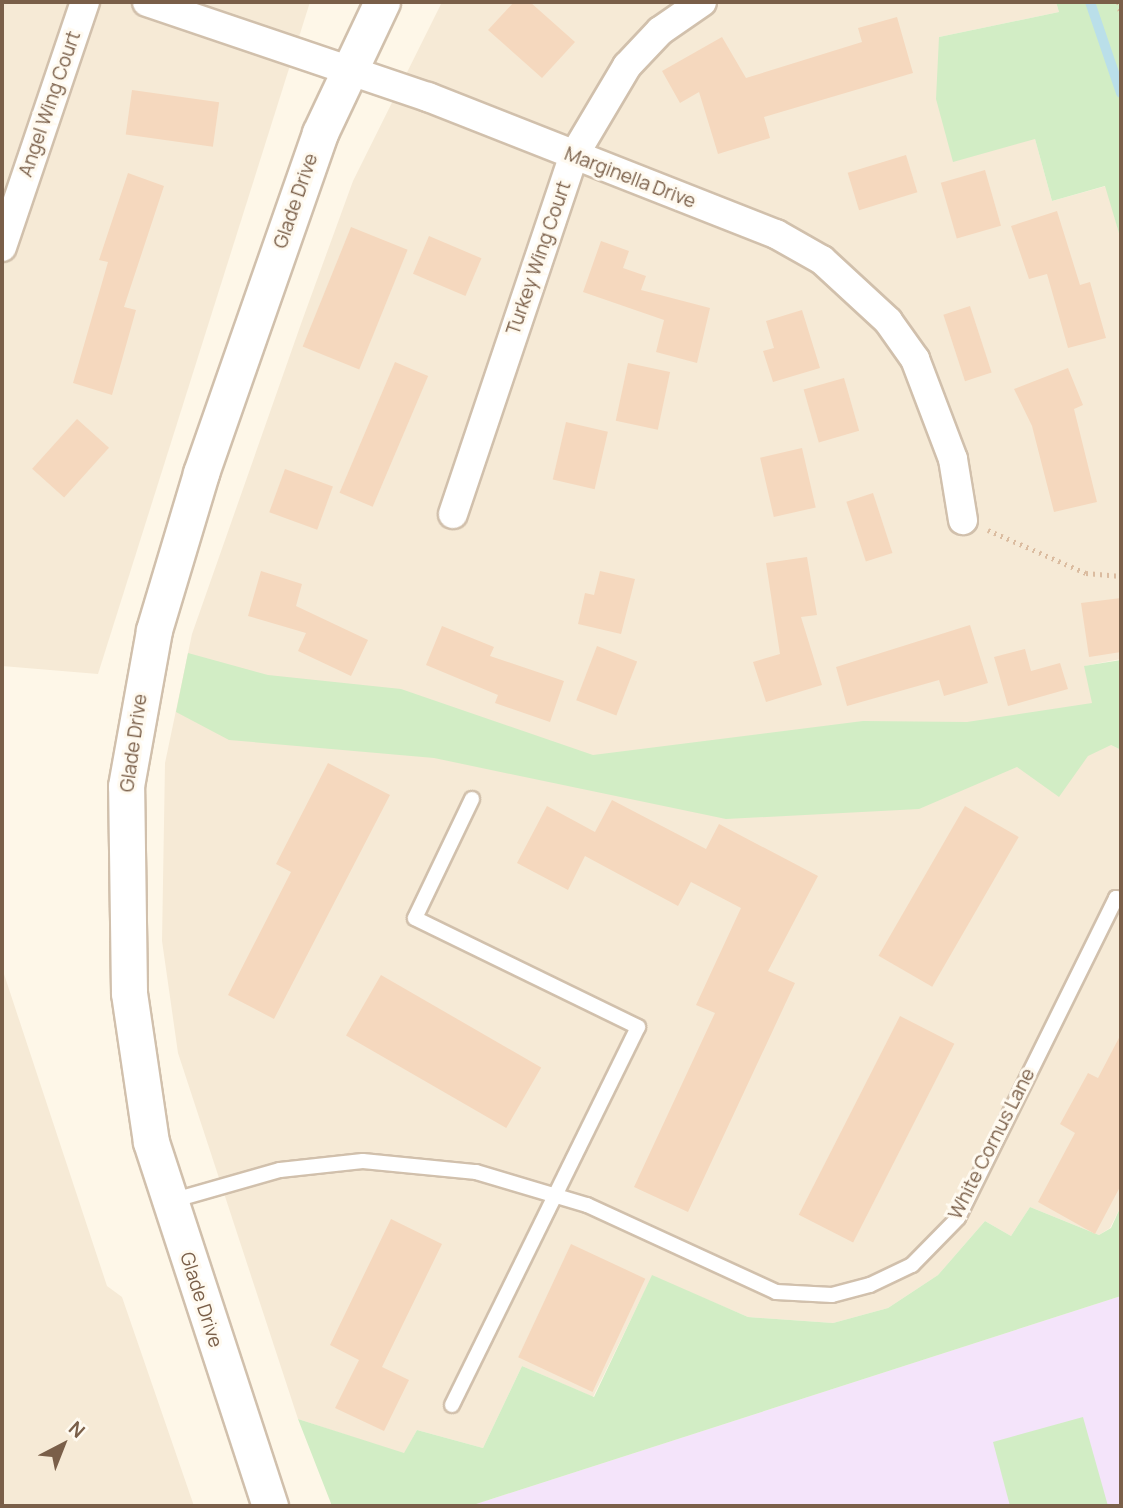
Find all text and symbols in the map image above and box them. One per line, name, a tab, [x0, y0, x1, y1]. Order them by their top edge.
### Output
street label: Angel Wing Court	[14, 28, 86, 180]
street label: Marginella Drive	[561, 143, 699, 213]
street label: Glade Drive	[269, 150, 323, 252]
street label: Turkey Wing Court	[502, 178, 576, 338]
street label: Glade Drive	[116, 692, 152, 794]
street label: White Cornus Lane	[944, 1065, 1040, 1223]
street label: Glade Drive	[175, 1249, 227, 1351]
north arrow	[28, 1410, 98, 1480]
text: N	[63, 1415, 91, 1444]

